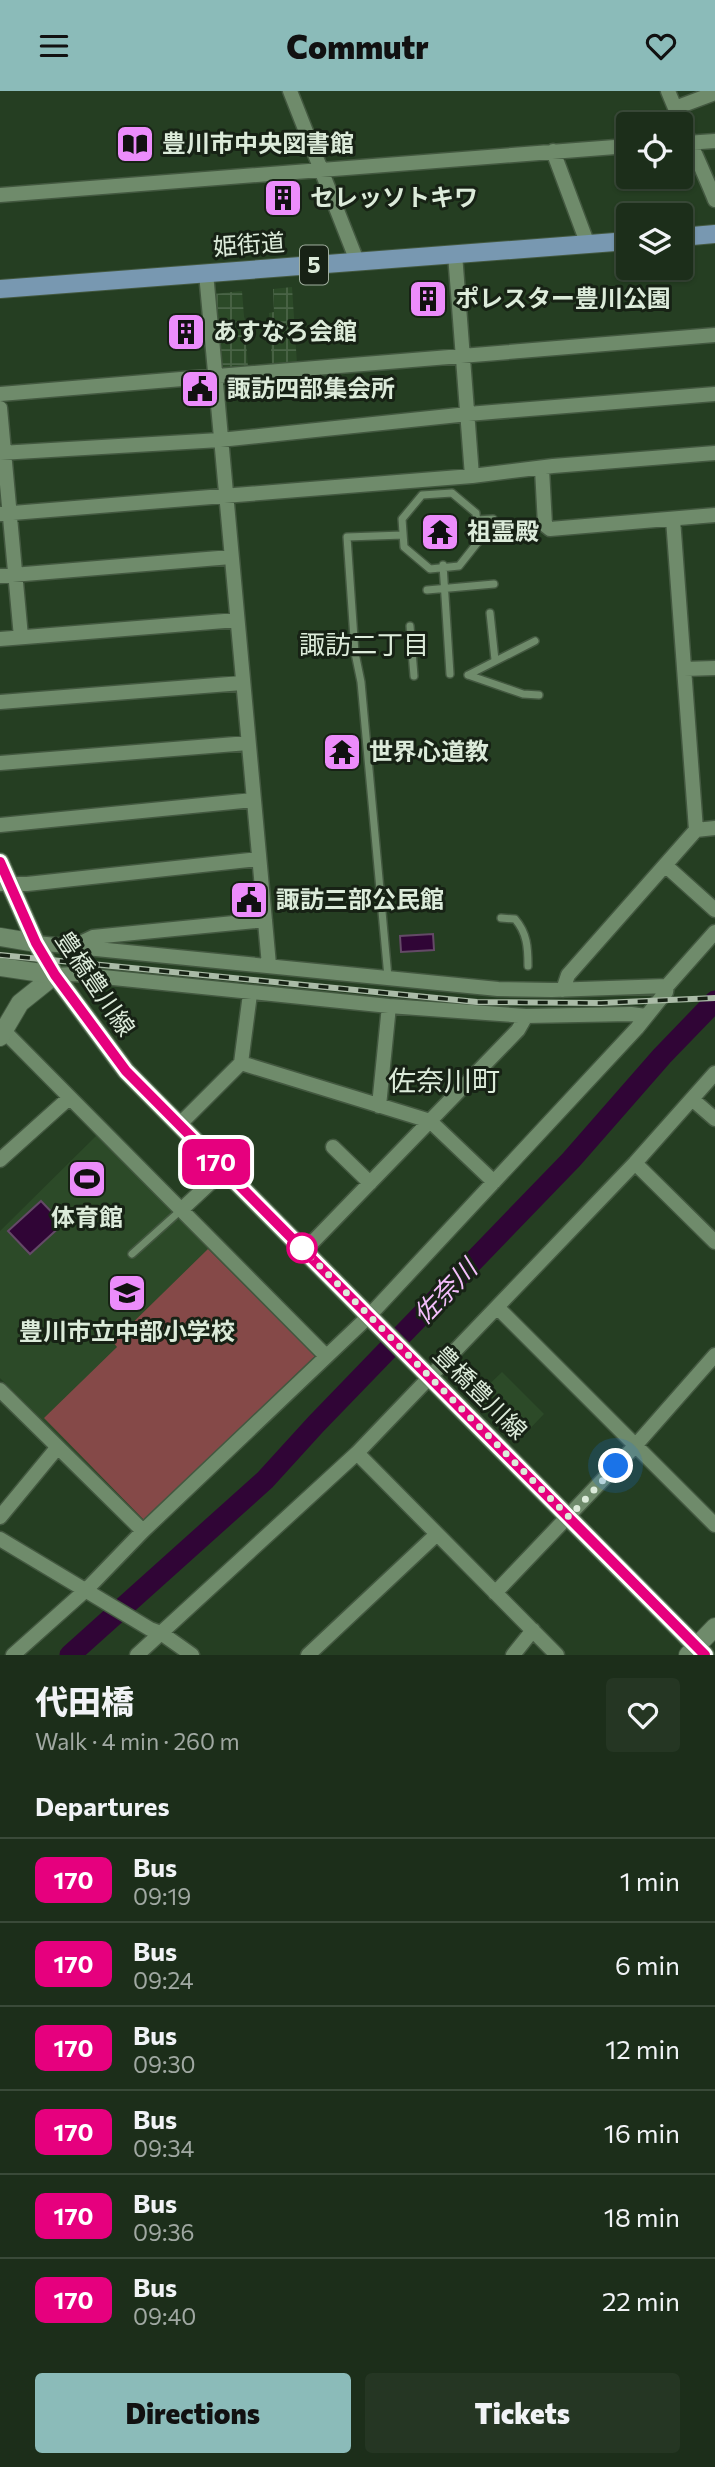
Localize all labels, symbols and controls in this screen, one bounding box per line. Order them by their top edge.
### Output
text: Commutr [286,26,429,66]
icon: menu [35,27,73,65]
icon: heart [642,27,680,65]
map controls [616,112,693,280]
button: locate [616,112,693,189]
library icon: 豊川市中央図書館 [114,123,156,165]
place label: 豊川市中央図書館 [162,128,354,157]
building icon: セレッソトキワ [262,177,304,219]
place label: セレッソトキワ [310,182,478,211]
button: layers [616,203,693,280]
street label: 姫街道 [212,227,286,260]
road number: 5 [300,245,328,285]
building icon: ポレスター豊川公園 [407,278,449,320]
place label: ポレスター豊川公園 [455,283,671,312]
building icon: あすなろ会館 [165,311,207,353]
place label: あすなろ会館 [213,316,357,345]
public building icon: 諏訪四部集会所 [179,368,221,410]
place label: 諏訪四部集会所 [227,373,395,402]
temple icon: 祖霊殿 [419,511,461,553]
place label: 祖霊殿 [467,516,539,545]
district label: 諏訪二丁目 [299,628,429,659]
temple icon: 世界心道教 [321,731,363,773]
place label: 世界心道教 [369,736,489,765]
public building icon: 諏訪三部公民館 [228,879,270,921]
place label: 諏訪三部公民館 [276,884,444,913]
street label: 豊橋豊川線 [51,925,142,1041]
district label: 佐奈川町 [388,1063,500,1097]
line badge: 170 [176,1139,256,1185]
text: 170 [196,1147,236,1176]
sports icon: 体育館 [66,1158,108,1200]
place label: 体育館 [51,1202,123,1231]
unlabelled marker [287,1233,317,1263]
water label: 佐奈川 [406,1250,484,1330]
school or university icon: 豊川市立中部小学校 [106,1272,148,1314]
place label: 豊川市立中部小学校 [19,1316,235,1345]
street label: 豊橋豊川線 [428,1339,534,1445]
your location [598,1448,633,1483]
button: heart [606,1678,680,1752]
text: 代田橋 [35,1680,134,1721]
text: Walk · 4 min · 260 m [35,1727,240,1755]
text: Departures [35,1790,170,1821]
text: Bus [133,1851,177,1882]
text: 170 [54,1865,93,1894]
text: 1 min [620,1865,680,1896]
text: 09:19 [133,1882,191,1910]
text: Bus [133,1935,177,1966]
text: 170 [54,1949,93,1978]
text: 6 min [615,1949,680,1980]
text: 09:24 [133,1966,194,1994]
text: Bus [133,2019,177,2050]
text: 170 [54,2033,93,2062]
text: 12 min [605,2033,680,2064]
text: 09:30 [133,2050,196,2078]
text: Bus [133,2103,177,2134]
text: 170 [54,2117,93,2146]
text: 16 min [604,2117,680,2148]
text: 09:34 [133,2134,194,2162]
text: Bus [133,2187,177,2218]
text: 170 [54,2201,93,2230]
text: 18 min [604,2201,680,2232]
text: 09:36 [133,2218,194,2246]
text: Bus [133,2271,177,2302]
text: 170 [54,2285,93,2314]
text: 22 min [602,2285,680,2316]
text: 09:40 [133,2302,196,2330]
button: Directions [35,2373,351,2453]
button: Tickets [365,2373,680,2453]

